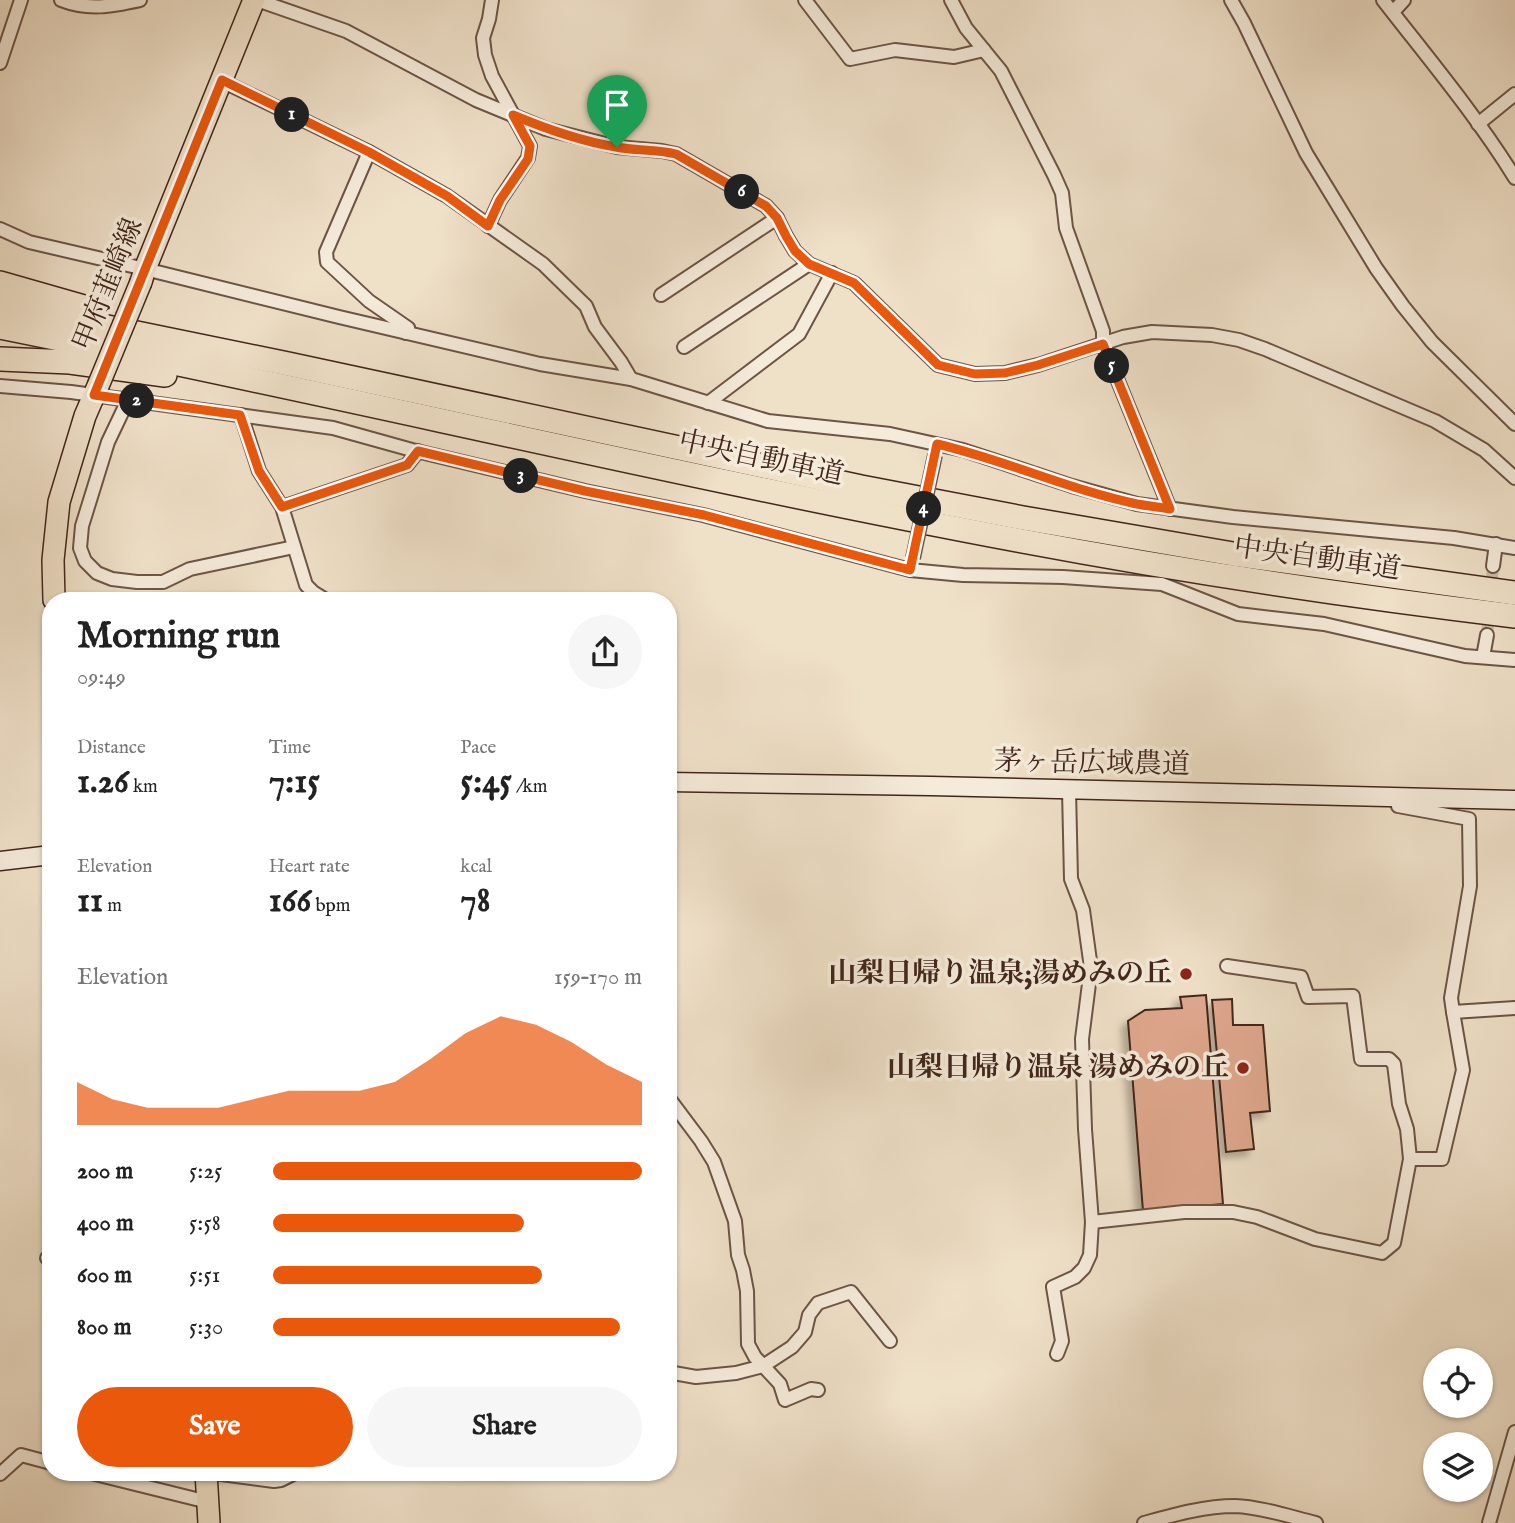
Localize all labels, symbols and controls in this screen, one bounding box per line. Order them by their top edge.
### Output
pin [587,75,647,147]
icon: arrive [598,86,636,124]
pin: 1 [274,97,310,132]
text: 1 [288,102,295,126]
pin: 6 [724,174,760,210]
text: 6 [737,179,746,203]
street label: 甲府韮崎線 [67,214,151,356]
pin: 5 [1094,348,1130,384]
text: 5 [1108,353,1115,377]
pin: 2 [120,384,154,418]
text: 2 [132,388,141,412]
street label: 中央自動車道 [675,424,847,494]
pin: 3 [504,458,538,494]
text: 3 [517,463,524,487]
pin: 4 [906,491,942,526]
text: 4 [919,496,928,520]
street label: 中央自動車道 [1231,530,1403,588]
text: Morning run [77,613,280,661]
button: share [568,615,642,689]
text: 09:49 [77,663,126,692]
text: Distance [77,736,146,760]
text: Time [269,736,311,760]
text: Pace [460,736,496,760]
street label: 茅ヶ岳広域農道 [994,745,1190,783]
text: 1.26 [77,760,129,805]
text: 7:15 [269,760,320,805]
text: 5:45 [460,760,512,805]
text: km [129,775,158,799]
text: /km [512,775,547,799]
text: Elevation [77,855,152,879]
text: Heart rate [269,855,350,879]
text: kcal [460,855,492,879]
text: 11 [77,879,103,924]
text: 166 [269,879,311,924]
text: 78 [460,879,490,924]
text: m [103,894,122,918]
text: bpm [311,894,350,918]
place label: 山梨日帰り温泉;湯めみの丘 [828,957,1172,992]
text: Elevation [77,963,168,992]
text: 159–170 m [554,963,642,992]
marker: 山梨日帰り温泉;湯めみの丘 [1178,966,1194,982]
place label: 山梨日帰り温泉 湯めみの丘 [887,1051,1229,1086]
marker: 山梨日帰り温泉 湯めみの丘 [1235,1060,1251,1076]
text: 200 m [77,1157,133,1186]
text: 5:25 [189,1157,222,1186]
text: 400 m [77,1209,134,1238]
text: 5:58 [189,1209,221,1238]
text: 600 m [77,1261,132,1290]
text: 5:51 [189,1261,220,1290]
text: 800 m [77,1313,131,1342]
text: 5:30 [189,1313,223,1342]
map controls [1423,1348,1493,1502]
button: locate [1423,1348,1493,1418]
button: Save [77,1387,353,1467]
button: Share [367,1387,642,1467]
button: layers [1423,1432,1493,1502]

